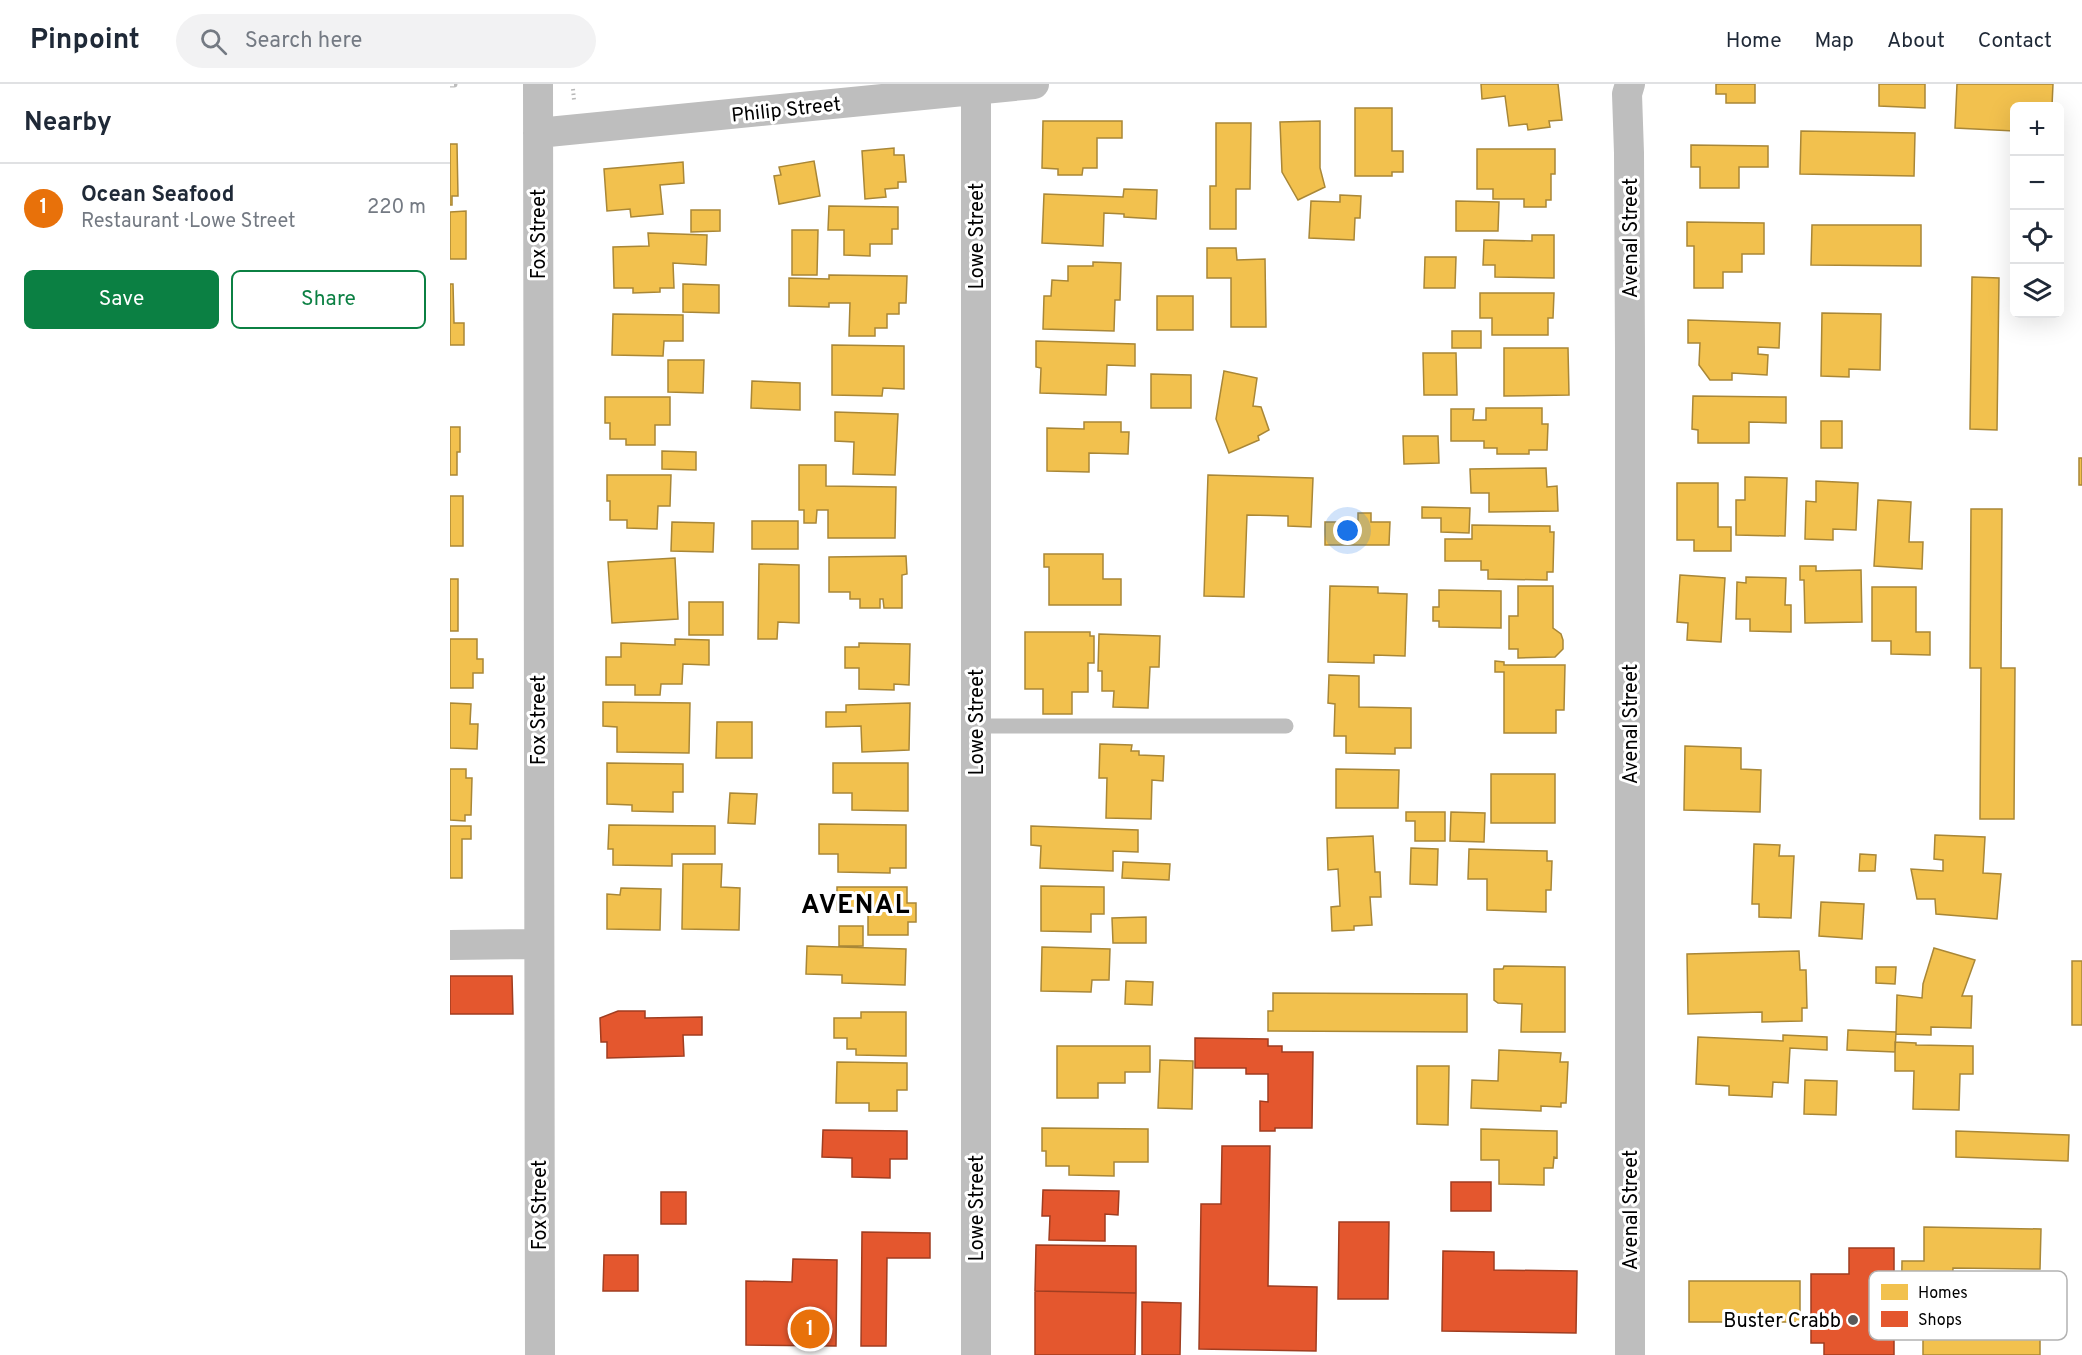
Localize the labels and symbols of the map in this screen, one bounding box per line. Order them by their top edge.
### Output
street label: Philip Street [730,92,842,130]
street label: Avenal Street [1619,178,1645,298]
street label: Lowe Street [965,183,991,289]
street label: Fox Street [527,189,553,279]
your location [1333,516,1362,545]
street label: Avenal Street [1619,664,1645,784]
street label: Lowe Street [965,669,991,775]
street label: Fox Street [527,675,553,765]
district label: AVENAL [801,890,911,923]
street label: Avenal Street [1619,1150,1645,1270]
street label: Lowe Street [965,1155,991,1261]
street label: Fox Street [528,1160,554,1250]
legend [1869,1271,2067,1340]
text: Homes [1918,1284,1968,1304]
pin: 1 [790,1306,830,1352]
place label: Buster Crabb [1723,1309,1841,1335]
text: Shops [1918,1311,1962,1331]
marker: Buster Crabb [1846,1313,1860,1327]

